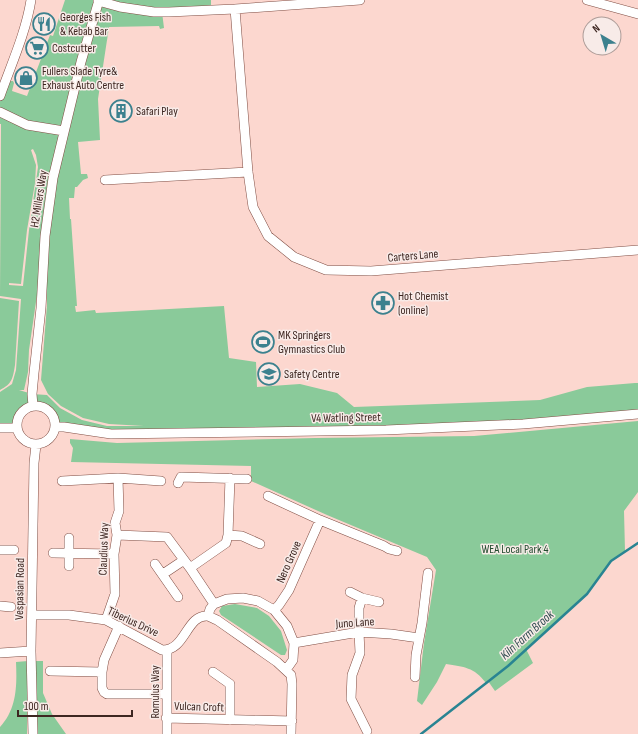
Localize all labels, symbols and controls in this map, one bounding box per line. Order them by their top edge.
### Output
place label: Georges Fish & Kebab Bar [60,10,111,39]
restaurant icon: Georges Fish & Kebab Bar [31,11,57,37]
north arrow [582,16,622,56]
text: N [590,22,603,35]
supermarket icon: Costcutter [24,35,50,61]
place label: Costcutter [52,41,96,56]
place label: Fullers Slade Tyre& Exhaust Auto Centre [42,64,124,93]
shop icon: Fullers Slade Tyre& Exhaust Auto Centre [13,65,39,91]
building icon: Safari Play [108,98,134,124]
place label: Safari Play [136,104,178,119]
street label: H2 Millers Way [27,169,51,229]
street label: Carters Lane [387,246,439,266]
place label: Hot Chemist (online) [398,289,449,318]
pharmacy icon: Hot Chemist (online) [370,290,396,316]
place label: MK Springers Gymnastics Club [278,328,345,357]
sports icon: MK Springers Gymnastics Club [250,329,276,355]
school or university icon: Safety Centre [256,361,282,387]
place label: Safety Centre [284,367,340,382]
street label: V4 Watling Street [311,410,381,426]
street label: Claudius Way [96,522,112,576]
street label: Nero Grove [273,538,305,585]
park label: WEA Local Park 4 [482,542,548,557]
street label: Vespasian Road [12,558,28,620]
street label: Tiberius Drive [105,604,161,640]
water label: Kiln Farm Brook [497,606,558,663]
street label: Juno Lane [334,614,375,632]
street label: Romulus Way [148,665,163,719]
scale bar [18,692,132,718]
text: 100 m [24,699,49,714]
street label: Vulcan Croft [174,699,225,715]

